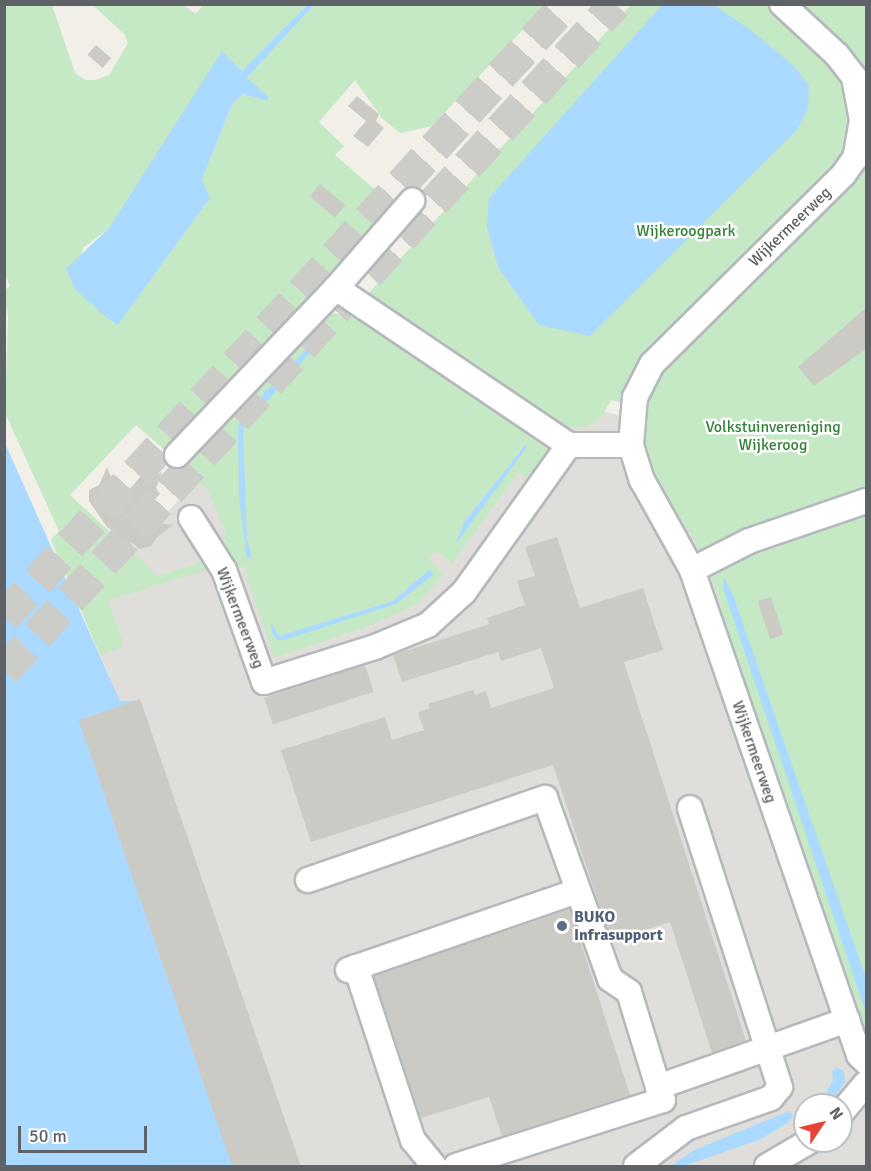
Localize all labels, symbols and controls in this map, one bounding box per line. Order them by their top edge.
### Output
street label: Wijkermeerweg [745,183,835,271]
park label: Wijkeroogpark [636,221,736,241]
park label: Volkstuinvereniging Wijkeroog [705,417,841,455]
street label: Wijkermeerweg [212,565,268,671]
street label: Wijkermeerweg [728,698,780,806]
place label: BUKO Infrasupport [574,907,663,945]
marker: BUKO Infrasupport [555,919,569,933]
north arrow [793,1093,853,1153]
text: N [825,1104,847,1124]
scale bar [21,1114,150,1152]
text: 50 m [29,1125,67,1147]

